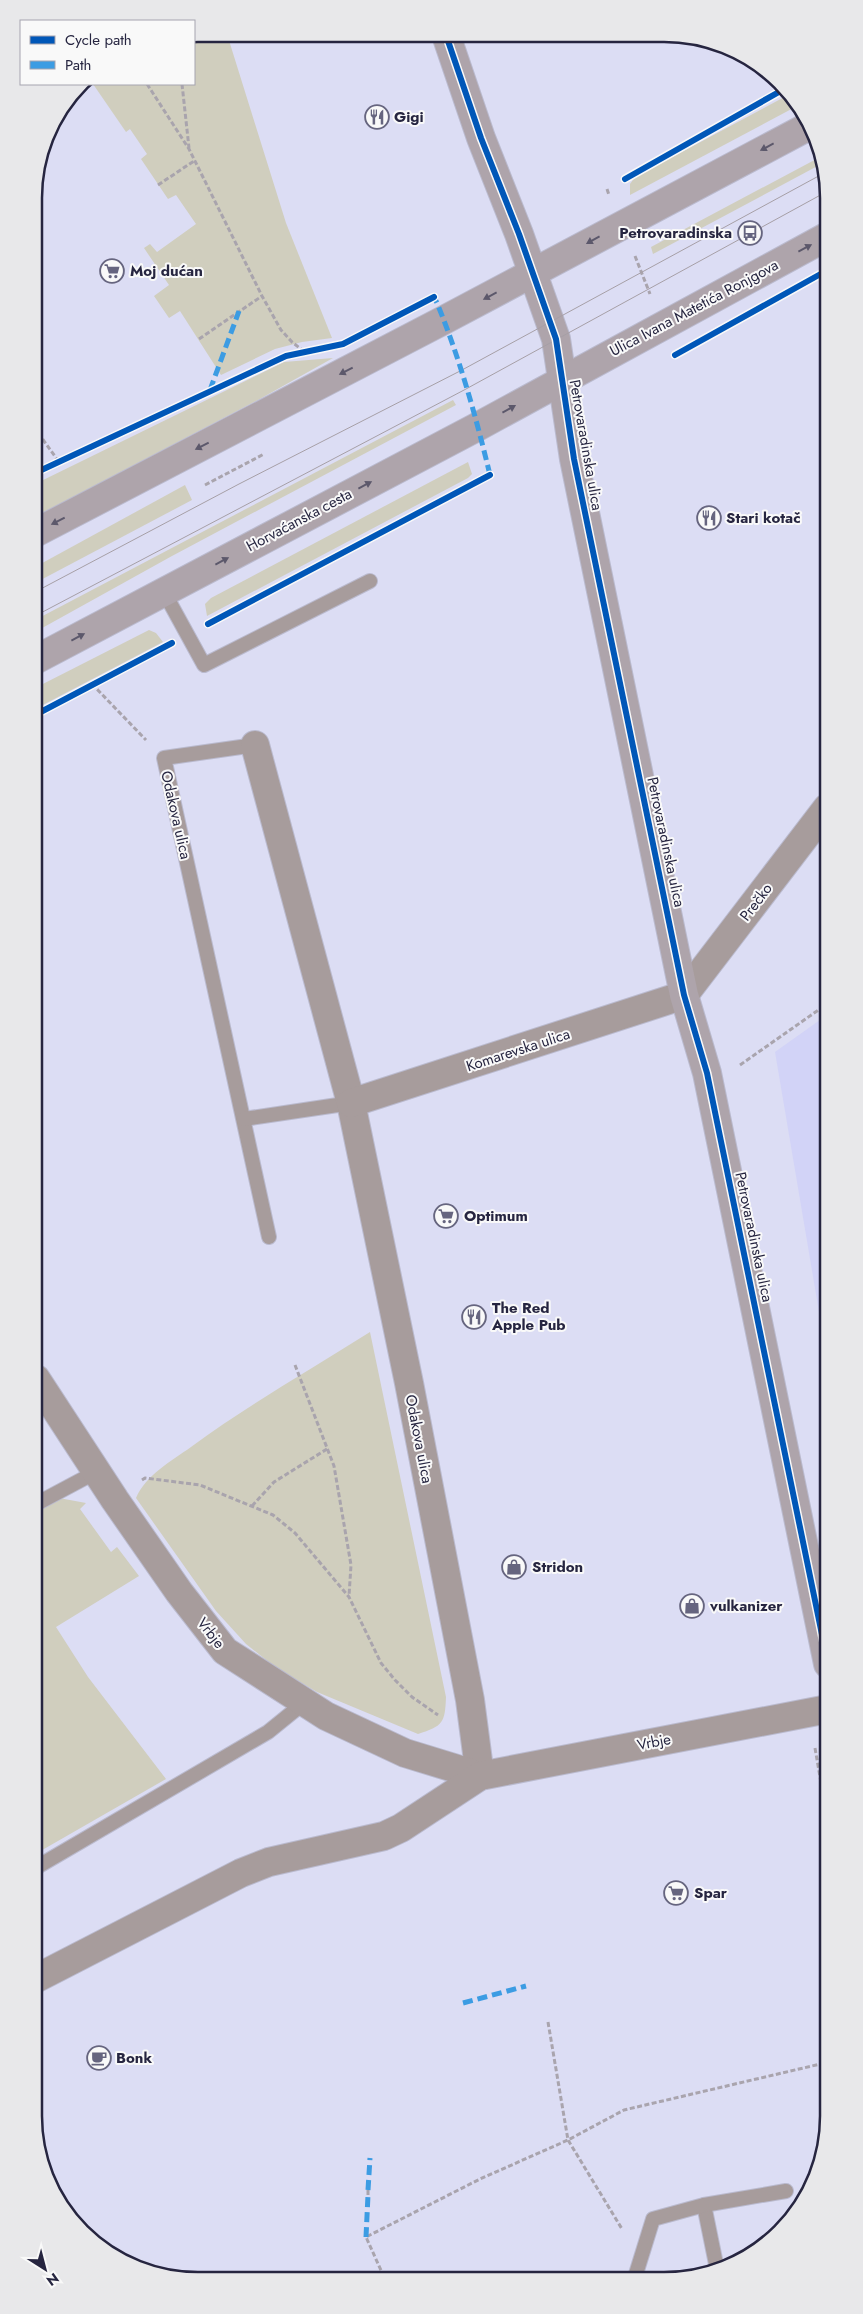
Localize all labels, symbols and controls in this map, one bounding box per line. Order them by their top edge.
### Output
legend [20,20,195,85]
text: Cycle path [65,29,132,51]
text: Path [65,54,91,76]
restaurant icon: Gigi [364,104,390,130]
place label: Gigi [394,106,424,128]
one-way arrow [760,143,775,151]
bus stop icon: Petrovaradinska [737,220,763,246]
place label: Petrovaradinska [619,222,732,244]
one-way arrow [586,236,600,244]
one-way arrow [798,244,812,252]
street label: Ulica Ivana Matetića Ronjgova [606,254,782,362]
supermarket icon: Moj dućan [99,258,125,284]
place label: Moj dućan [130,260,203,282]
one-way arrow [483,292,497,300]
one-way arrow [339,367,353,375]
street label: Petrovaradinska ulica [564,378,608,512]
one-way arrow [501,405,516,413]
one-way arrow [195,442,209,450]
one-way arrow [358,481,373,489]
street label: Horvaćanska cesta [242,483,356,557]
restaurant icon: Stari kotač [696,505,722,531]
place label: Stari kotač [726,507,801,529]
one-way arrow [51,517,65,525]
one-way arrow [214,557,229,565]
one-way arrow [71,633,85,641]
street label: Odakova ulica [155,769,197,861]
street label: Petrovaradinska ulica [641,775,691,909]
street label: Prečko [734,878,778,926]
street label: Komarevska ulica [463,1023,573,1077]
street label: Petrovaradinska ulica [729,1170,779,1304]
supermarket icon: Optimum [433,1203,459,1229]
place label: Optimum [464,1205,528,1227]
place label: The Red Apple Pub [491,1297,566,1336]
restaurant icon: The Red Apple Pub [461,1304,487,1330]
street label: Odakova ulica [400,1393,438,1485]
shop icon: Stridon [501,1554,527,1580]
place label: Stridon [532,1556,583,1578]
shop icon: vulkanizer [679,1593,705,1619]
place label: vulkanizer [709,1595,783,1617]
street label: Vrbje [192,1613,230,1653]
street label: Vrbje [635,1728,673,1756]
supermarket icon: Spar [663,1880,689,1906]
place label: Spar [694,1882,728,1904]
cafe icon: Bonk [86,2045,112,2071]
place label: Bonk [116,2047,152,2069]
north arrow [20,2244,70,2294]
text: N [42,2268,63,2291]

